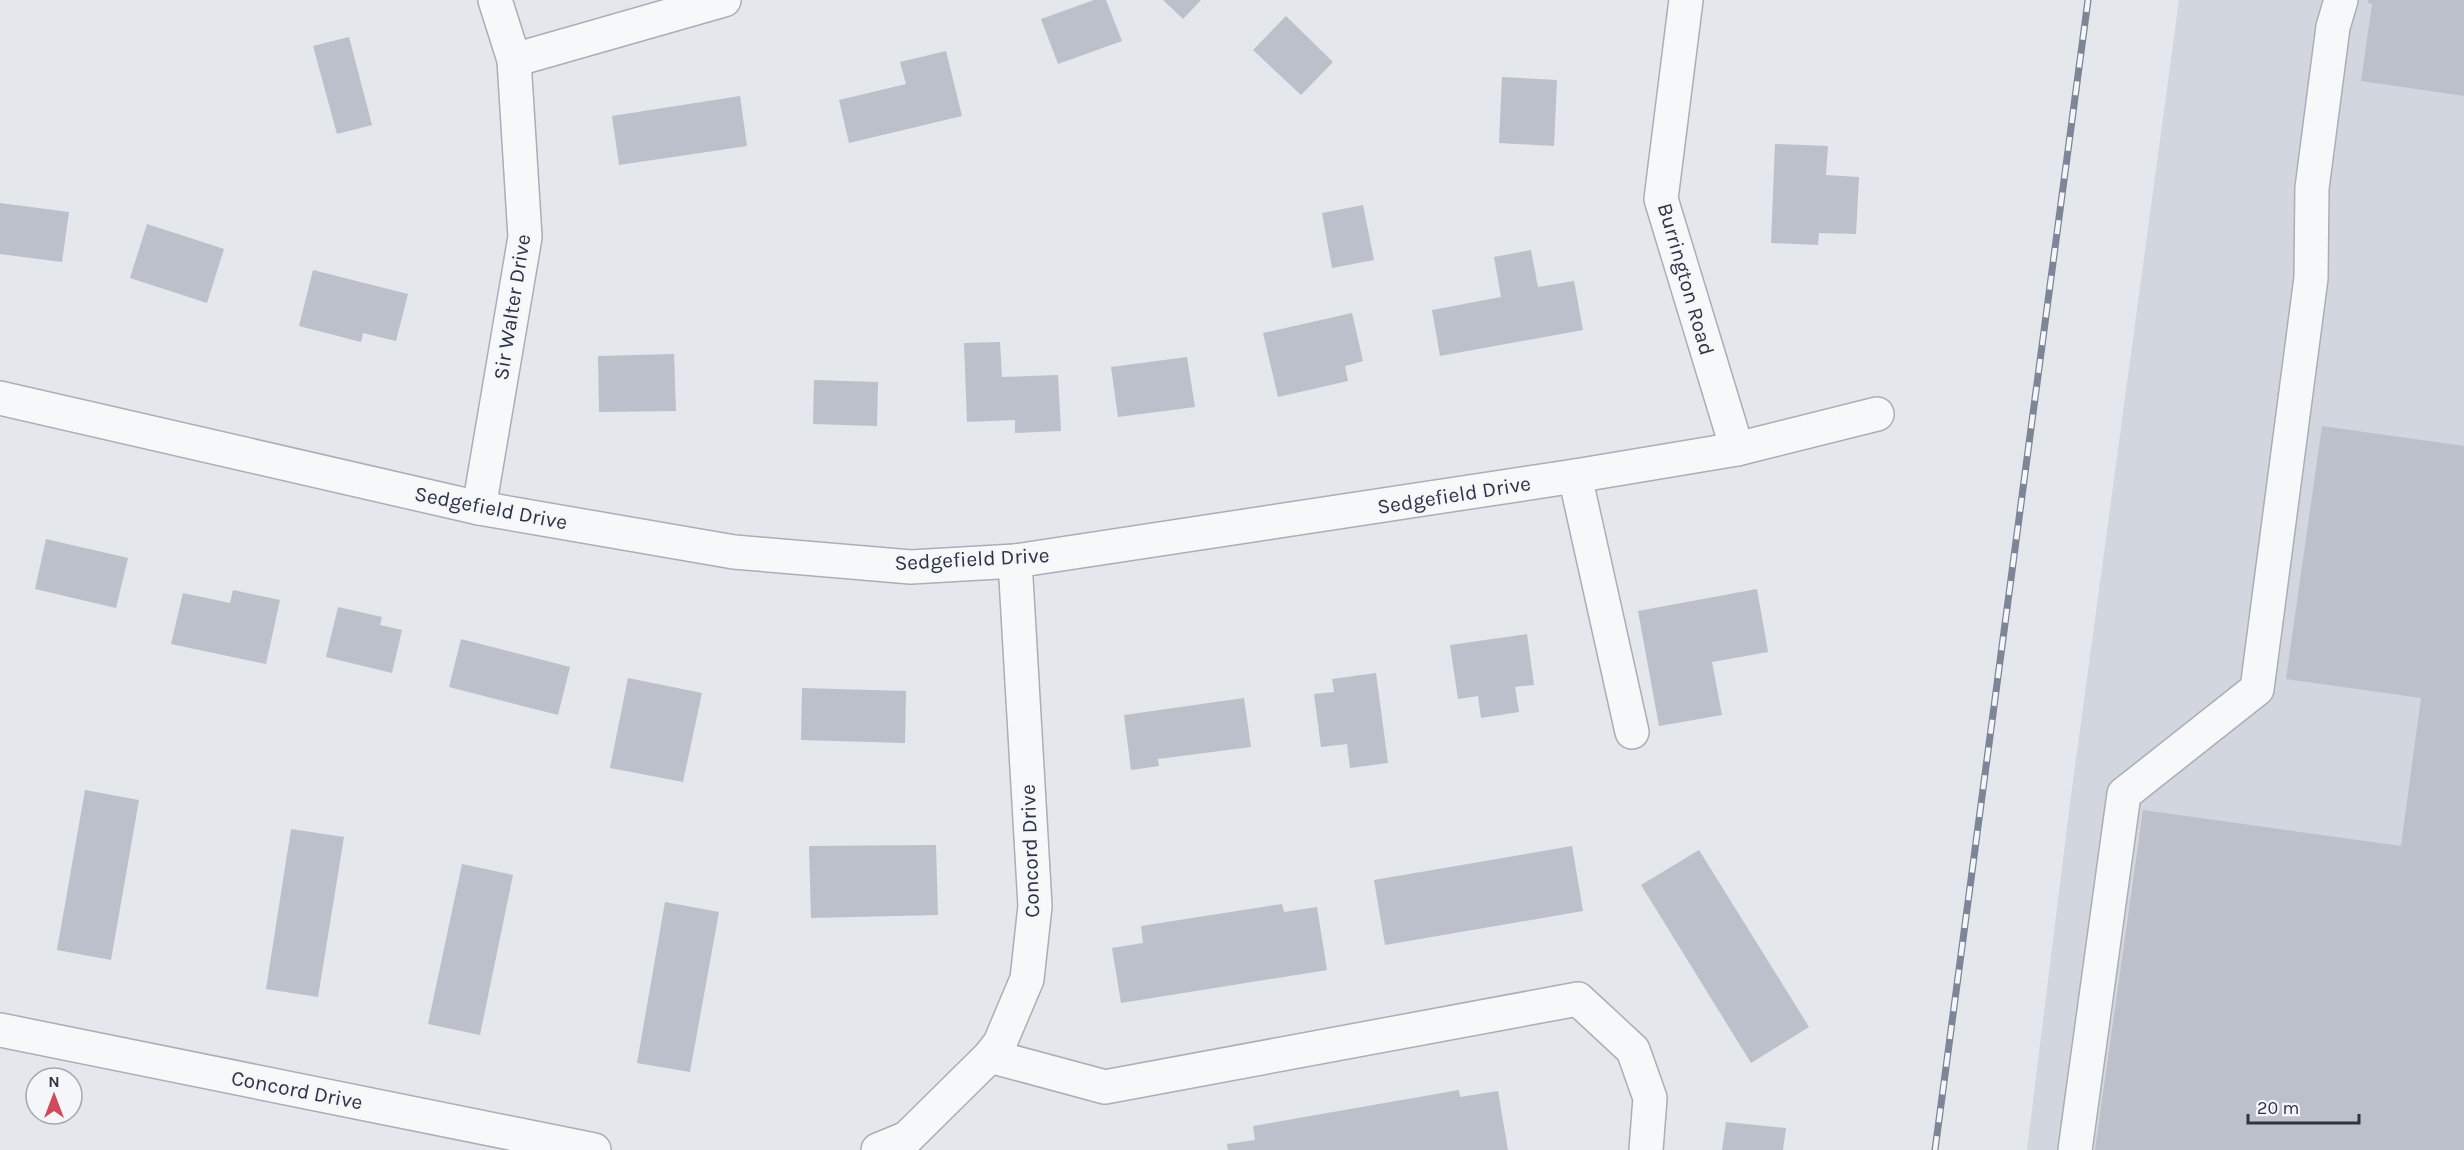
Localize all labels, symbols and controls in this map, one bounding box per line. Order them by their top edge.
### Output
street label: Burrington Road [1653,200,1719,358]
street label: Sir Walter Drive [489,232,535,382]
street label: Sedgefield Drive [1375,471,1533,519]
street label: Sedgefield Drive [413,481,569,535]
street label: Sedgefield Drive [894,543,1050,575]
street label: Concord Drive [1016,784,1044,918]
street label: Concord Drive [229,1065,365,1115]
north arrow [24,1066,84,1126]
text: N [48,1072,60,1091]
scale bar [2248,1087,2359,1125]
text: 20 m [2257,1097,2299,1119]

